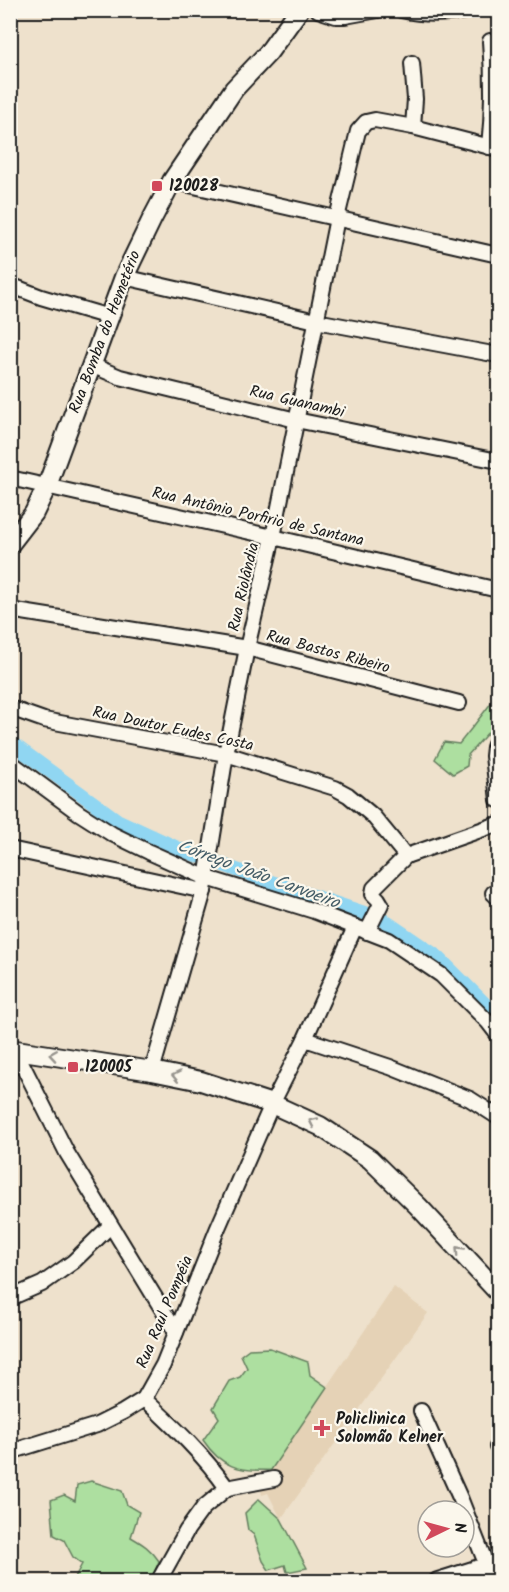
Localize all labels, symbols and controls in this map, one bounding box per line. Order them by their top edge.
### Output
place label: 120028 [169,174,219,199]
marker: 120028 [150,179,164,193]
street label: Rua Bomba do Hemetério [62,247,148,417]
street label: Rua Guanambi [247,379,348,425]
street label: Rua Antônio Porfirio de Santana [149,480,367,554]
street label: Rua Riolândia [222,540,266,634]
street label: Rua Bastos Ribeiro [263,623,393,681]
street label: Rua Doutor Eudes Costa [90,700,256,758]
water label: Córrego João Carvoeiro [173,832,345,918]
one-way arrow [48,1050,57,1062]
place label: 120005 [85,1055,134,1080]
marker: 120005 [66,1060,80,1074]
one-way arrow [172,1070,182,1083]
one-way arrow [308,1118,319,1130]
one-way arrow [455,1246,466,1256]
street label: Rua Raul Pompéia [130,1252,200,1372]
place label: Policlinica Solomão Kelner [336,1407,444,1450]
marker: Policlinica Solomão Kelner [313,1419,331,1437]
north arrow [416,1499,476,1559]
text: N [447,1522,472,1534]

